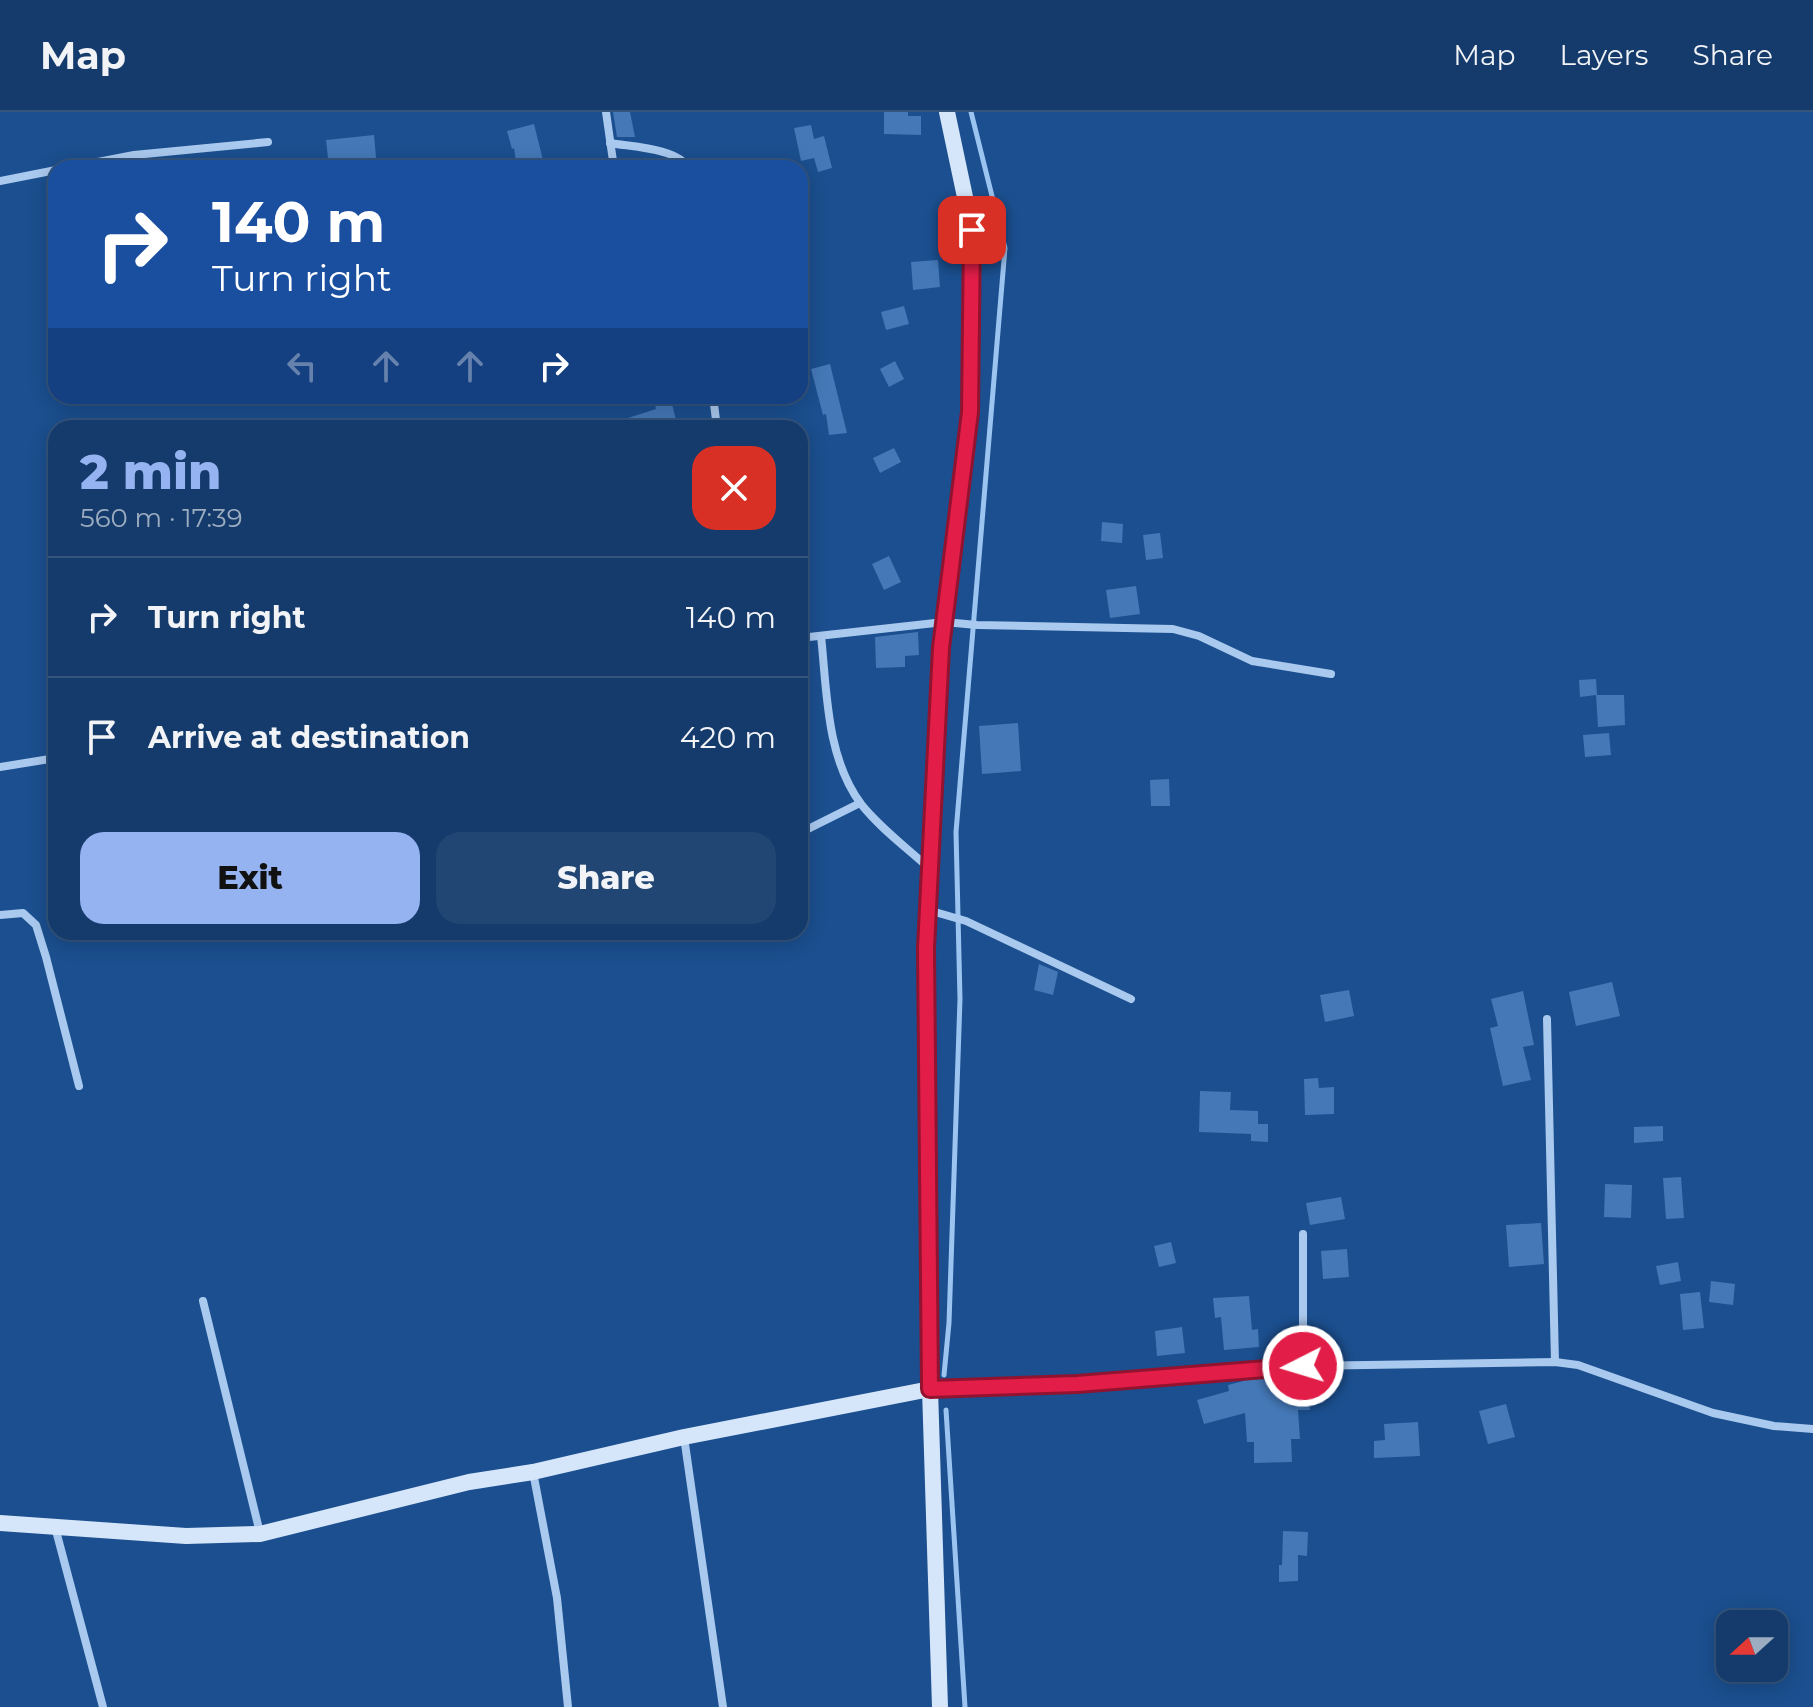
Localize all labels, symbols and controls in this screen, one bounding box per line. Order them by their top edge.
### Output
text: Map [40,32,126,79]
text: Map [1453,38,1516,72]
text: Layers [1560,38,1649,72]
text: Share [1693,38,1773,72]
text: 140 m [212,188,385,256]
icon: right [80,192,184,296]
pin [938,196,1006,264]
icon: arrive [950,208,994,252]
text: Turn right [212,256,392,300]
icon: left [280,344,324,388]
icon: ahead [364,344,408,388]
icon: ahead [448,344,492,388]
icon: right [532,344,576,388]
text: 2 min [80,443,221,501]
button: close [692,446,776,530]
text: 560 m · 17:39 [80,502,243,534]
icon: right [80,595,124,639]
text: Turn right [148,599,305,636]
text: 140 m [686,599,776,636]
icon: arrive [80,715,124,759]
text: Arrive at destination [148,719,470,756]
text: 420 m [680,719,776,756]
button: Exit [80,832,420,924]
button: Share [436,832,776,924]
position arrow [1261,1324,1345,1408]
north arrow [1716,1610,1788,1682]
map controls [1716,1610,1788,1682]

